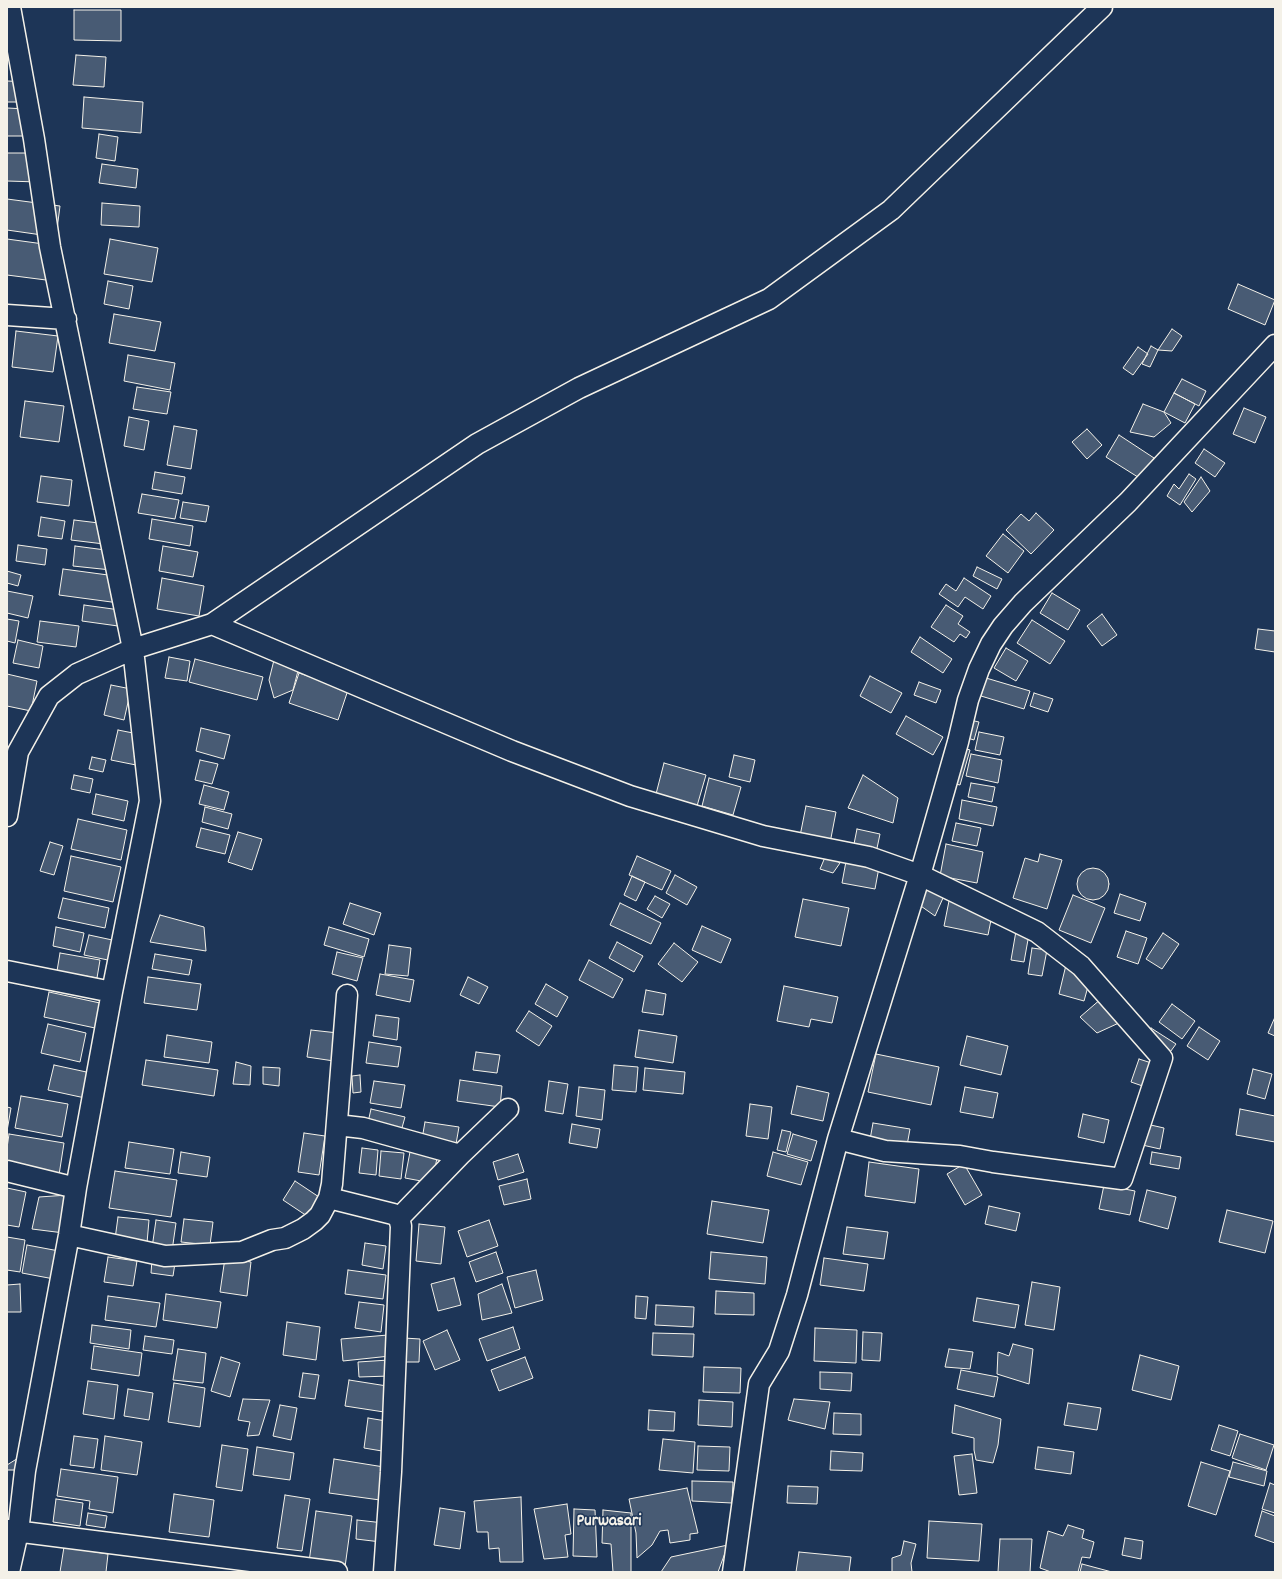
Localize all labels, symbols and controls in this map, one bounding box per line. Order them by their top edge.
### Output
district label: Purwasari [577,1513,641,1533]

